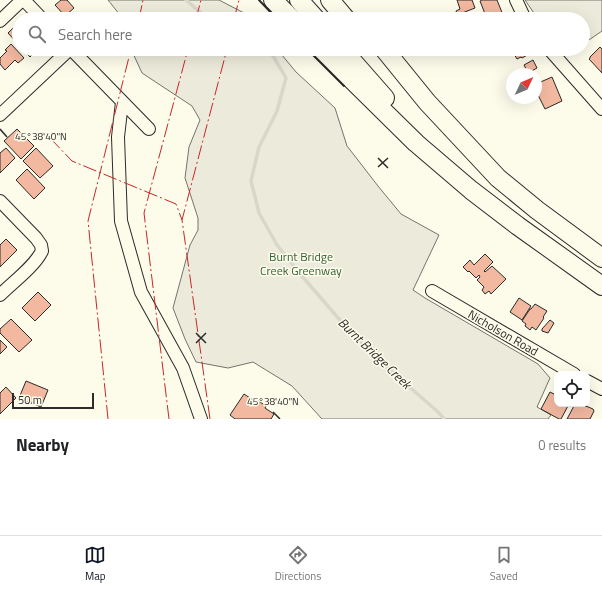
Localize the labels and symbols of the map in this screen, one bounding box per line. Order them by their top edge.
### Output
north arrow [506,68,542,104]
text: 45°38'40"N [15,129,67,144]
park label: Burnt Bridge Creek Greenway [260,247,342,280]
street label: Nicholson Road [465,305,542,360]
water label: Burnt Bridge Creek [334,313,418,395]
scale bar [12,391,94,410]
text: 45°38'40"N [247,394,299,409]

